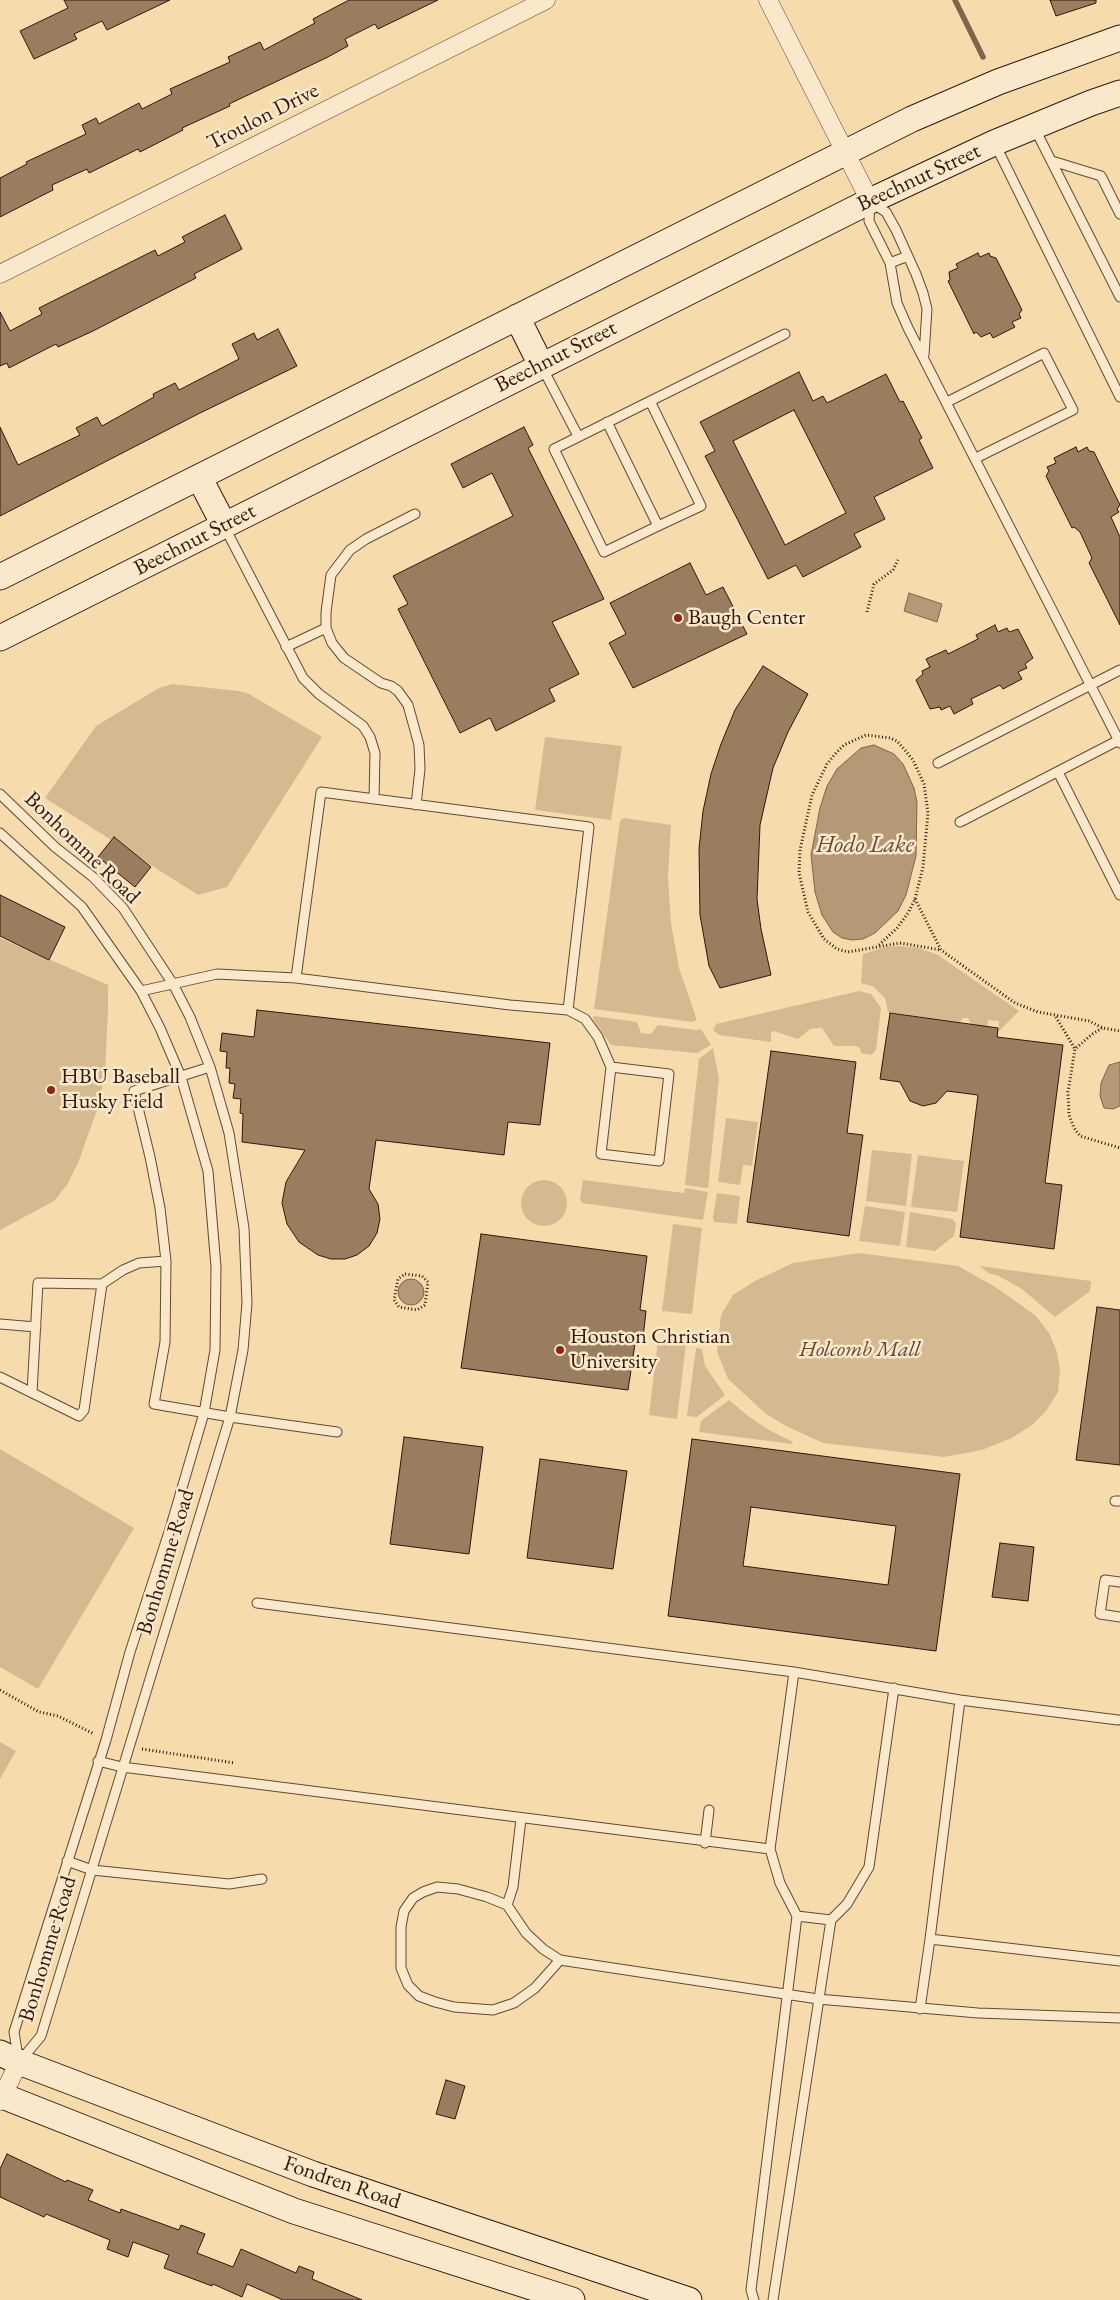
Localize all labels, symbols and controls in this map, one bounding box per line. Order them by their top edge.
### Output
street label: Troulon Drive [203,78,323,156]
street label: Beechnut Street [853,138,985,218]
street label: Beechnut Street [491,315,621,399]
street label: Beechnut Street [130,498,260,582]
place label: Baugh Center [688,605,805,631]
marker: Baugh Center [672,612,684,624]
street label: Bonhomme Road [19,786,145,910]
water label: Hodo Lake [816,831,914,859]
place label: HBU Baseball Husky Field [61,1064,180,1116]
marker: HBU Baseball Husky Field [45,1084,57,1096]
place label: Houston Christian University [570,1324,731,1375]
park label: Holcomb Mall [799,1337,921,1363]
marker: Houston Christian University [554,1344,566,1356]
street label: Bonhomme Road [131,1486,201,1638]
street label: Bonhomme Road [13,1873,83,2025]
street label: Fondren Road [280,2151,404,2215]

